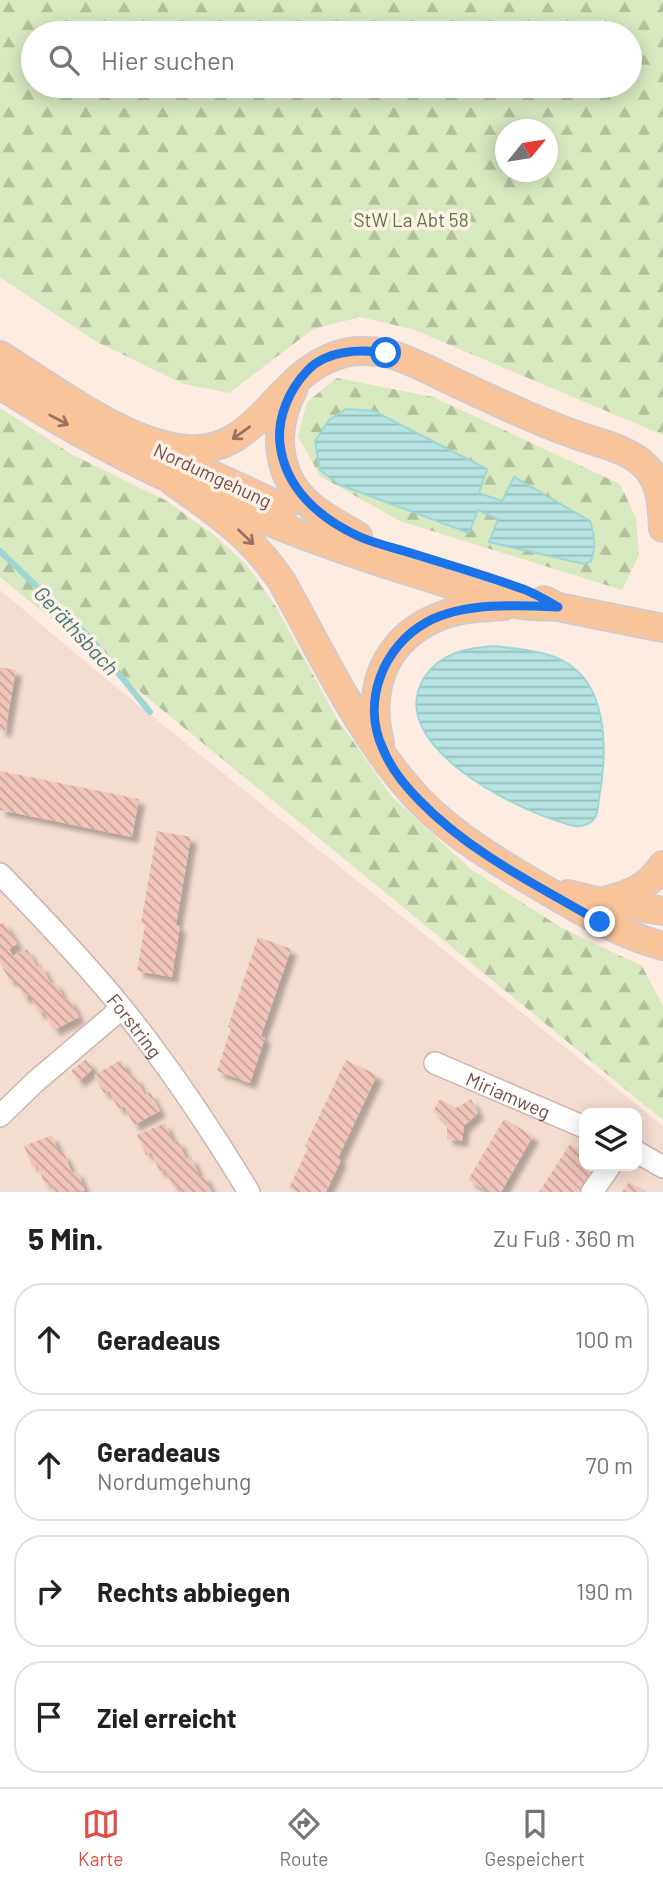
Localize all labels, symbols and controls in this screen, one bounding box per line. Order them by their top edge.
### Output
search box [21,21,642,98]
icon: search [45,41,83,79]
text: Hier suchen [101,44,235,75]
north arrow [495,119,558,182]
park label: StW La Abt 58 [353,208,469,231]
route start [370,337,401,368]
one-way arrow [48,413,68,427]
one-way arrow [232,426,251,441]
street label: Nordumgehung [150,438,276,512]
one-way arrow [237,528,254,545]
water label: Geräthsbach [29,580,125,680]
route end [584,906,615,937]
street label: Forstring [103,988,168,1062]
street label: Miriamweg [463,1066,554,1123]
map controls [579,1108,642,1171]
button: layers [579,1108,642,1171]
text: 5 Min. [28,1220,104,1256]
text: Zu Fuß · 360 m [493,1224,635,1252]
icon: ahead [30,1320,68,1358]
text: Geradeaus [97,1324,220,1355]
text: 100 m [575,1325,633,1353]
text: Geradeaus [97,1436,220,1467]
icon: ahead [30,1446,68,1484]
text: 70 m [586,1451,633,1479]
text: Nordumgehung [97,1467,251,1495]
icon: right [30,1572,68,1610]
text: Rechts abbiegen [97,1576,290,1607]
text: 190 m [576,1577,633,1605]
icon: arrive [30,1698,68,1736]
text: Ziel erreicht [97,1702,237,1733]
tab: Karte [78,1805,123,1870]
tab: Route [280,1805,328,1870]
tab: Gespeichert [485,1805,585,1870]

